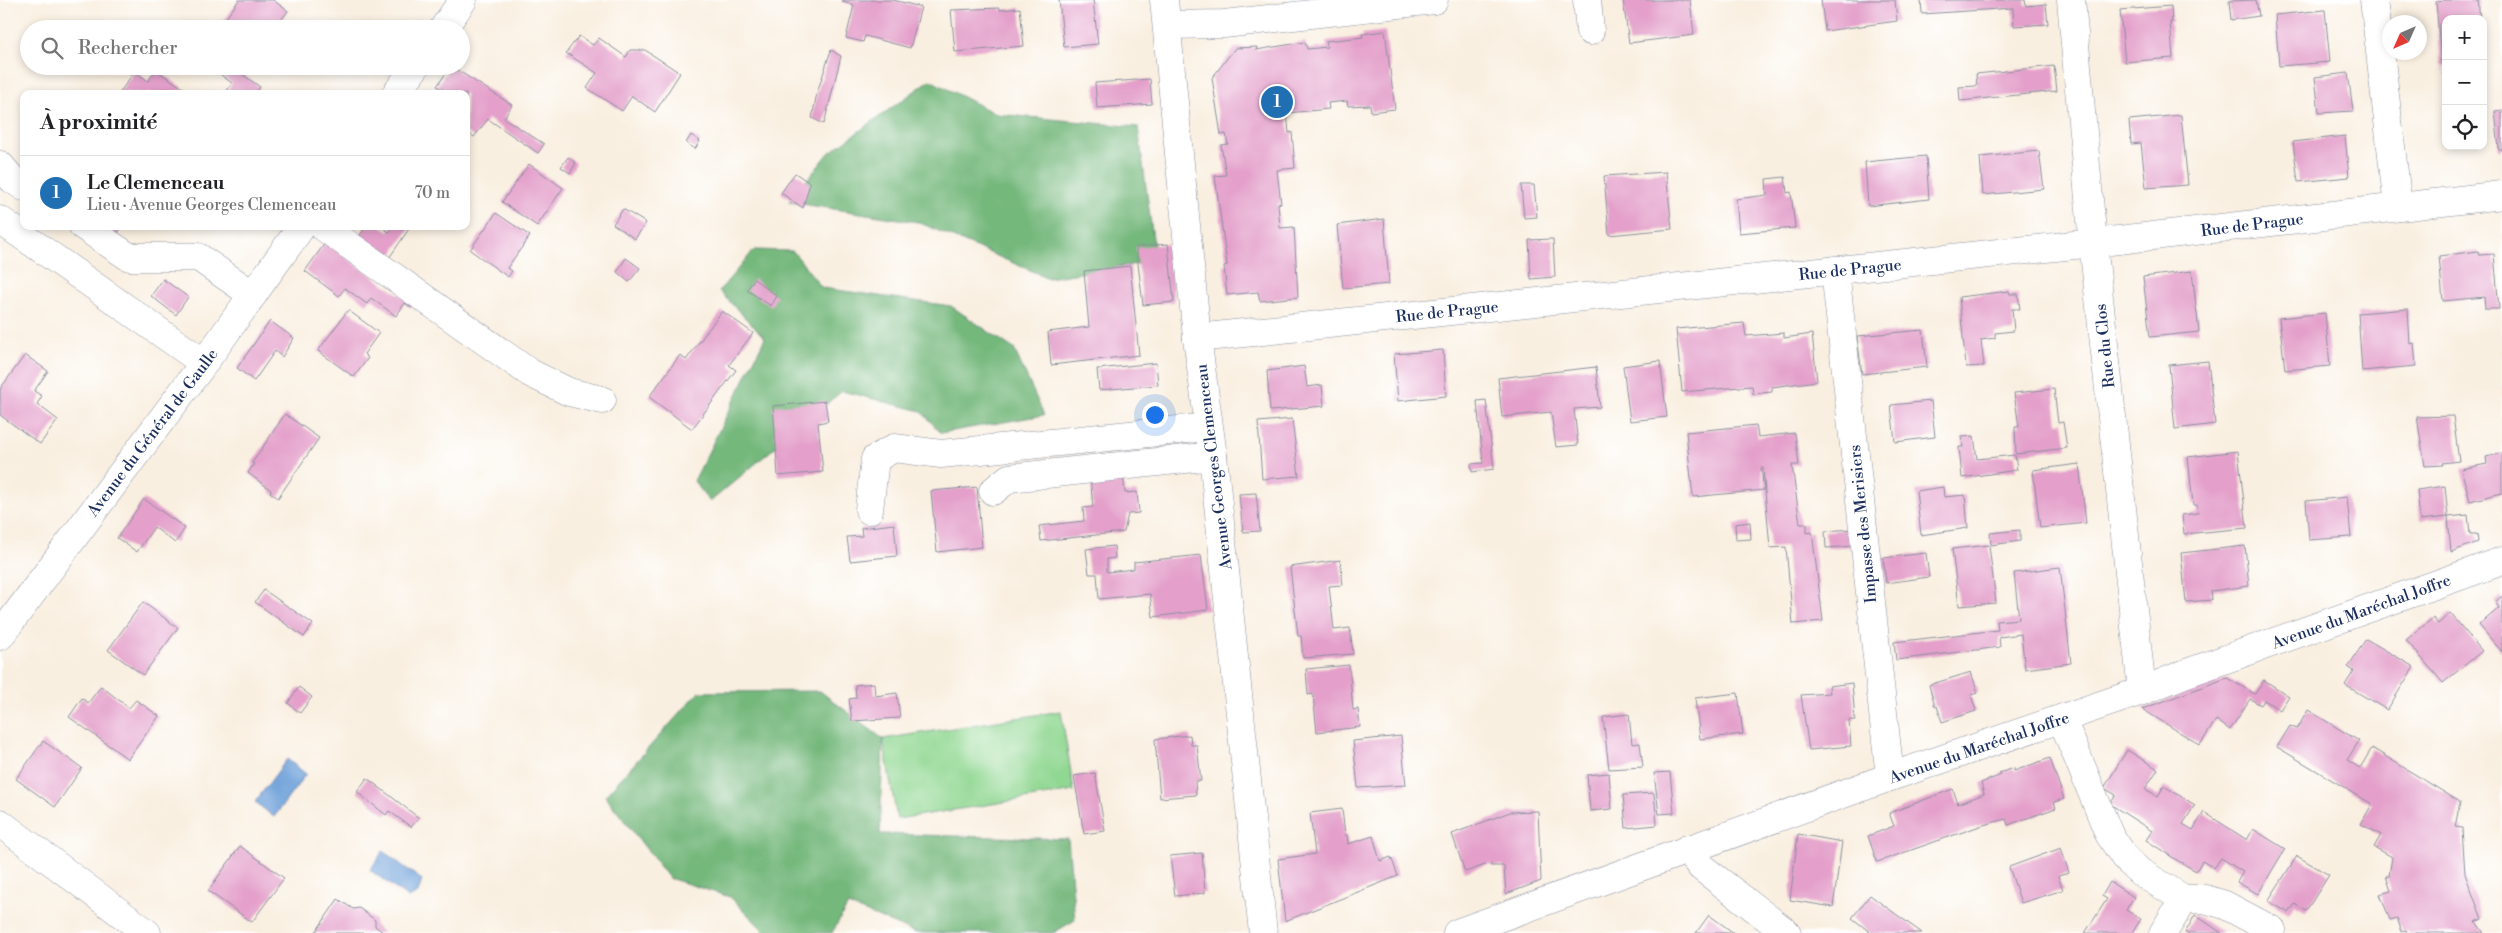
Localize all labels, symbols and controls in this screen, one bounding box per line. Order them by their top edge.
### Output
north arrow [2382,15,2427,60]
map controls [2442,15,2487,150]
button: + [2442,15,2487,60]
search box [20,20,470,75]
icon: search [38,34,66,62]
text: Rechercher [78,36,177,60]
button: − [2442,60,2487,105]
pin: 1 [1261,83,1293,121]
button: locate [2442,105,2487,150]
text: À proximité [40,110,157,136]
text: Le Clemenceau [87,171,224,195]
text: 1 [52,183,60,203]
text: 70 m [414,183,450,203]
text: Lieu · Avenue Georges Clemenceau [87,195,336,215]
street label: Rue de Prague [2200,209,2305,241]
street label: Rue de Prague [1798,255,1903,285]
street label: Rue de Prague [1395,297,1500,327]
street label: Rue du Clos [2091,303,2119,389]
street label: Avenue du Général de Gaulle [83,345,222,521]
street label: Avenue Georges Clemenceau [1191,363,1237,572]
your location [1142,402,1168,428]
street label: Impasse des Merisiers [1845,444,1881,604]
street label: Avenue du Maréchal Joffre [2268,570,2454,654]
street label: Avenue du Maréchal Joffre [1886,708,2072,789]

